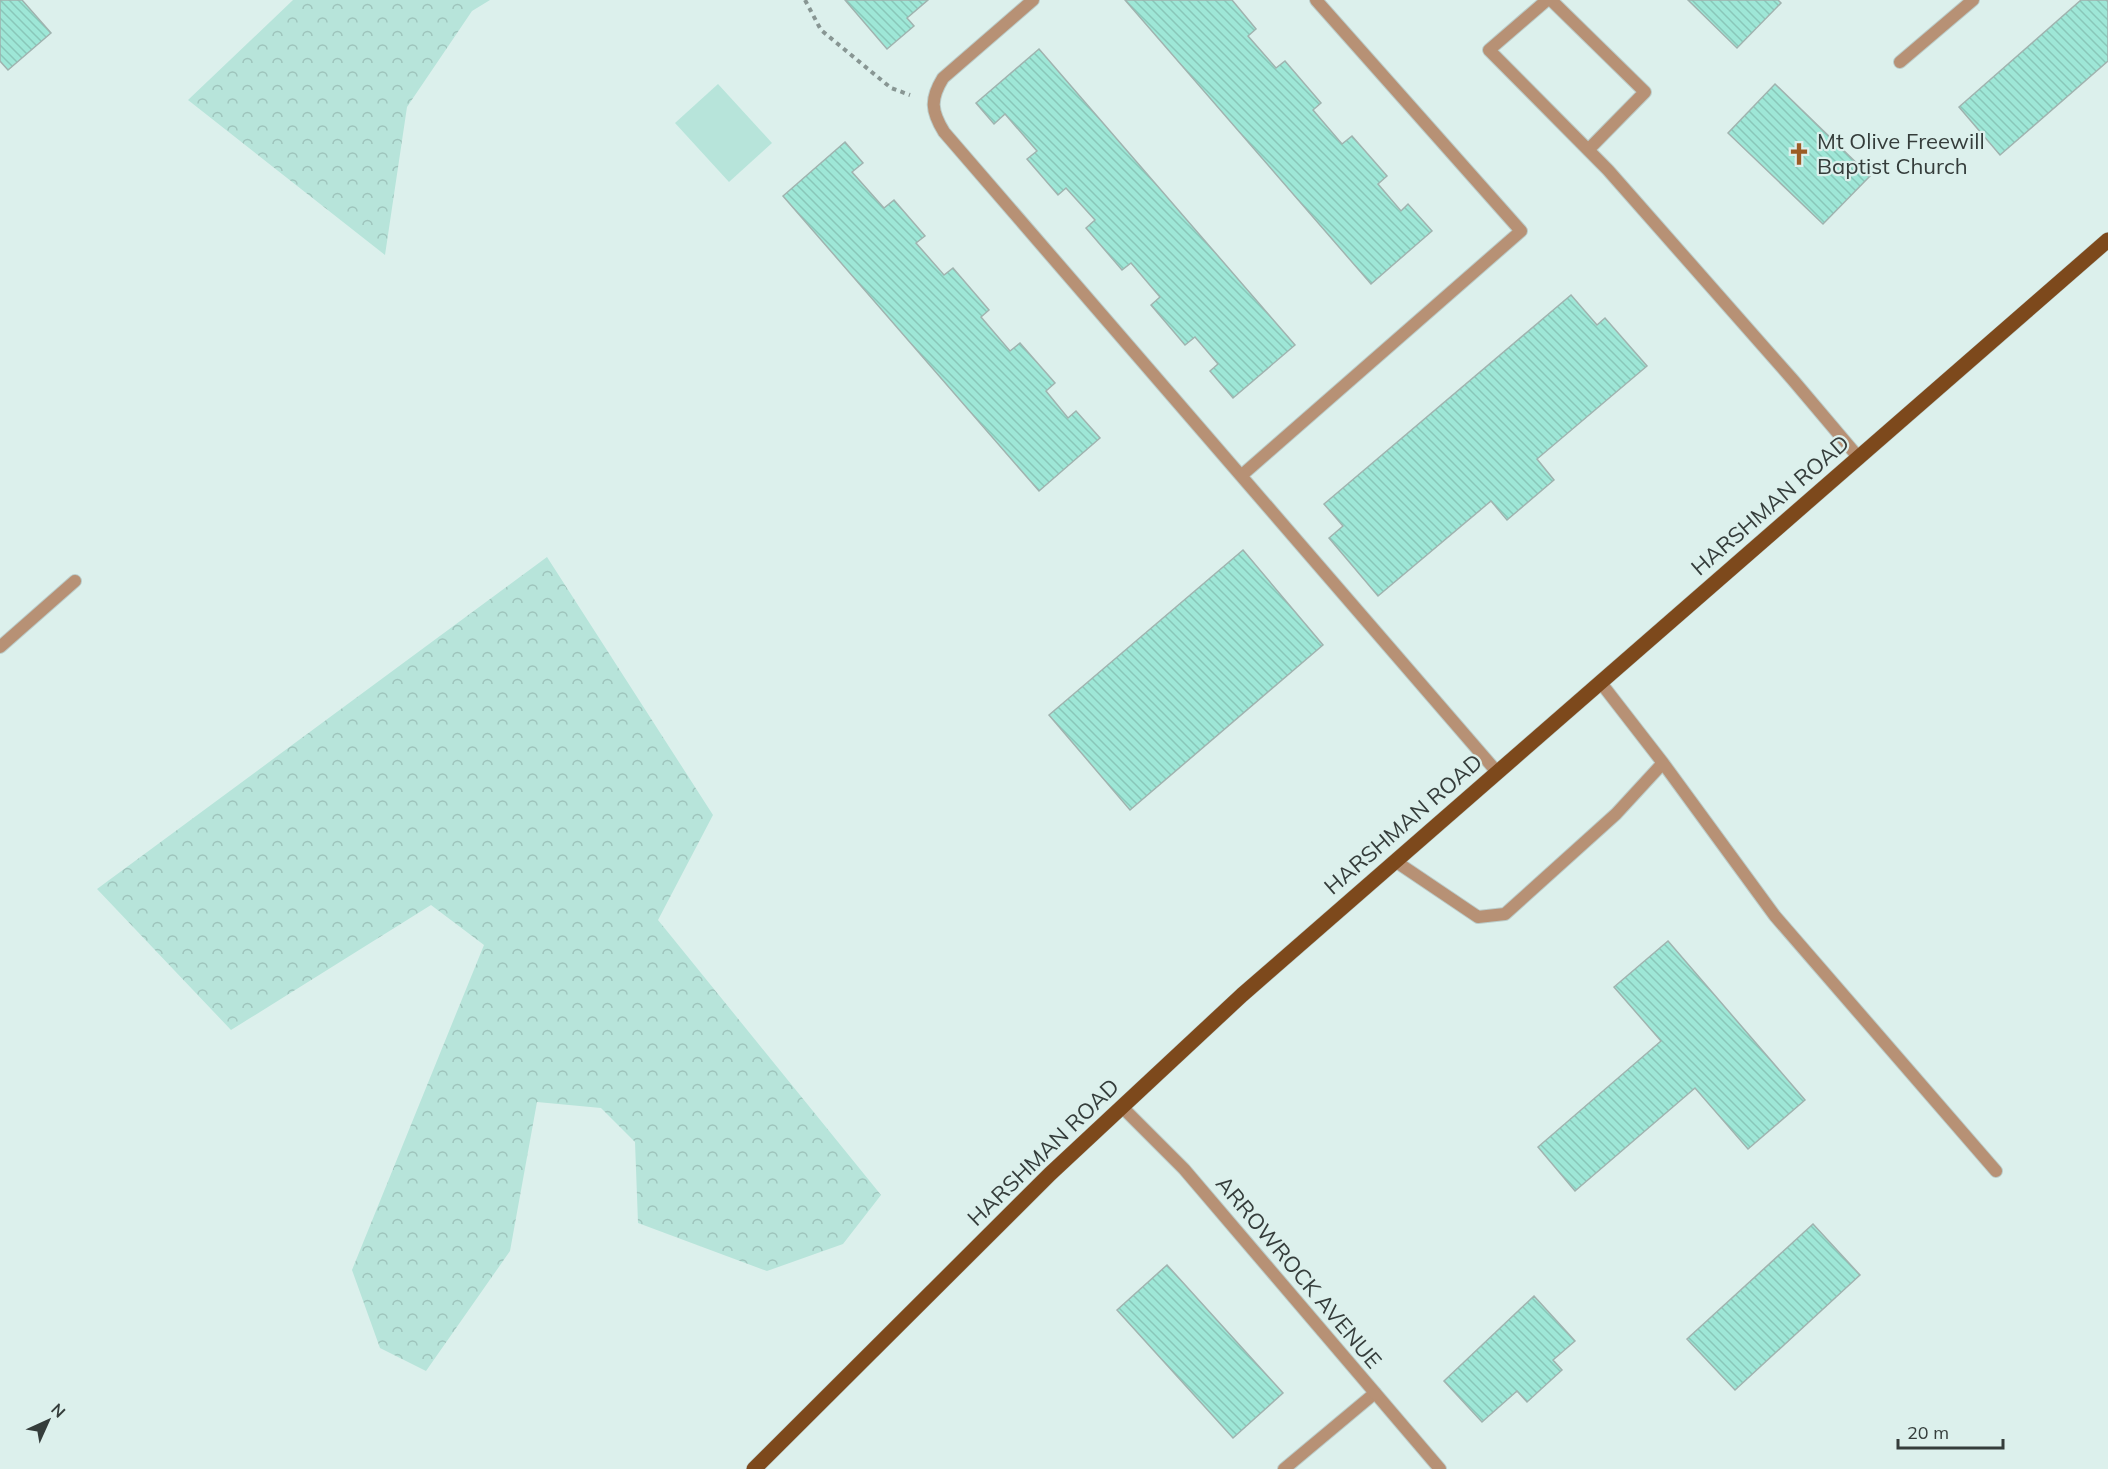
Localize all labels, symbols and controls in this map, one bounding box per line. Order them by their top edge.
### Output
place label: Mt Olive Freewill Baptist Church [1817,127,1985,180]
church icon: Mt Olive Freewill Baptist Church [1786,141,1812,167]
street label: HARSHMAN ROAD [1685,429,1855,581]
street label: HARSHMAN ROAD [1318,748,1488,900]
street label: HARSHMAN ROAD [961,1072,1125,1232]
street label: ARROWROCK AVENUE [1210,1170,1388,1374]
north arrow [18,1391,78,1451]
text: N [47,1399,70,1422]
scale bar [1898,1412,2003,1450]
text: 20 m [1907,1421,1949,1444]

